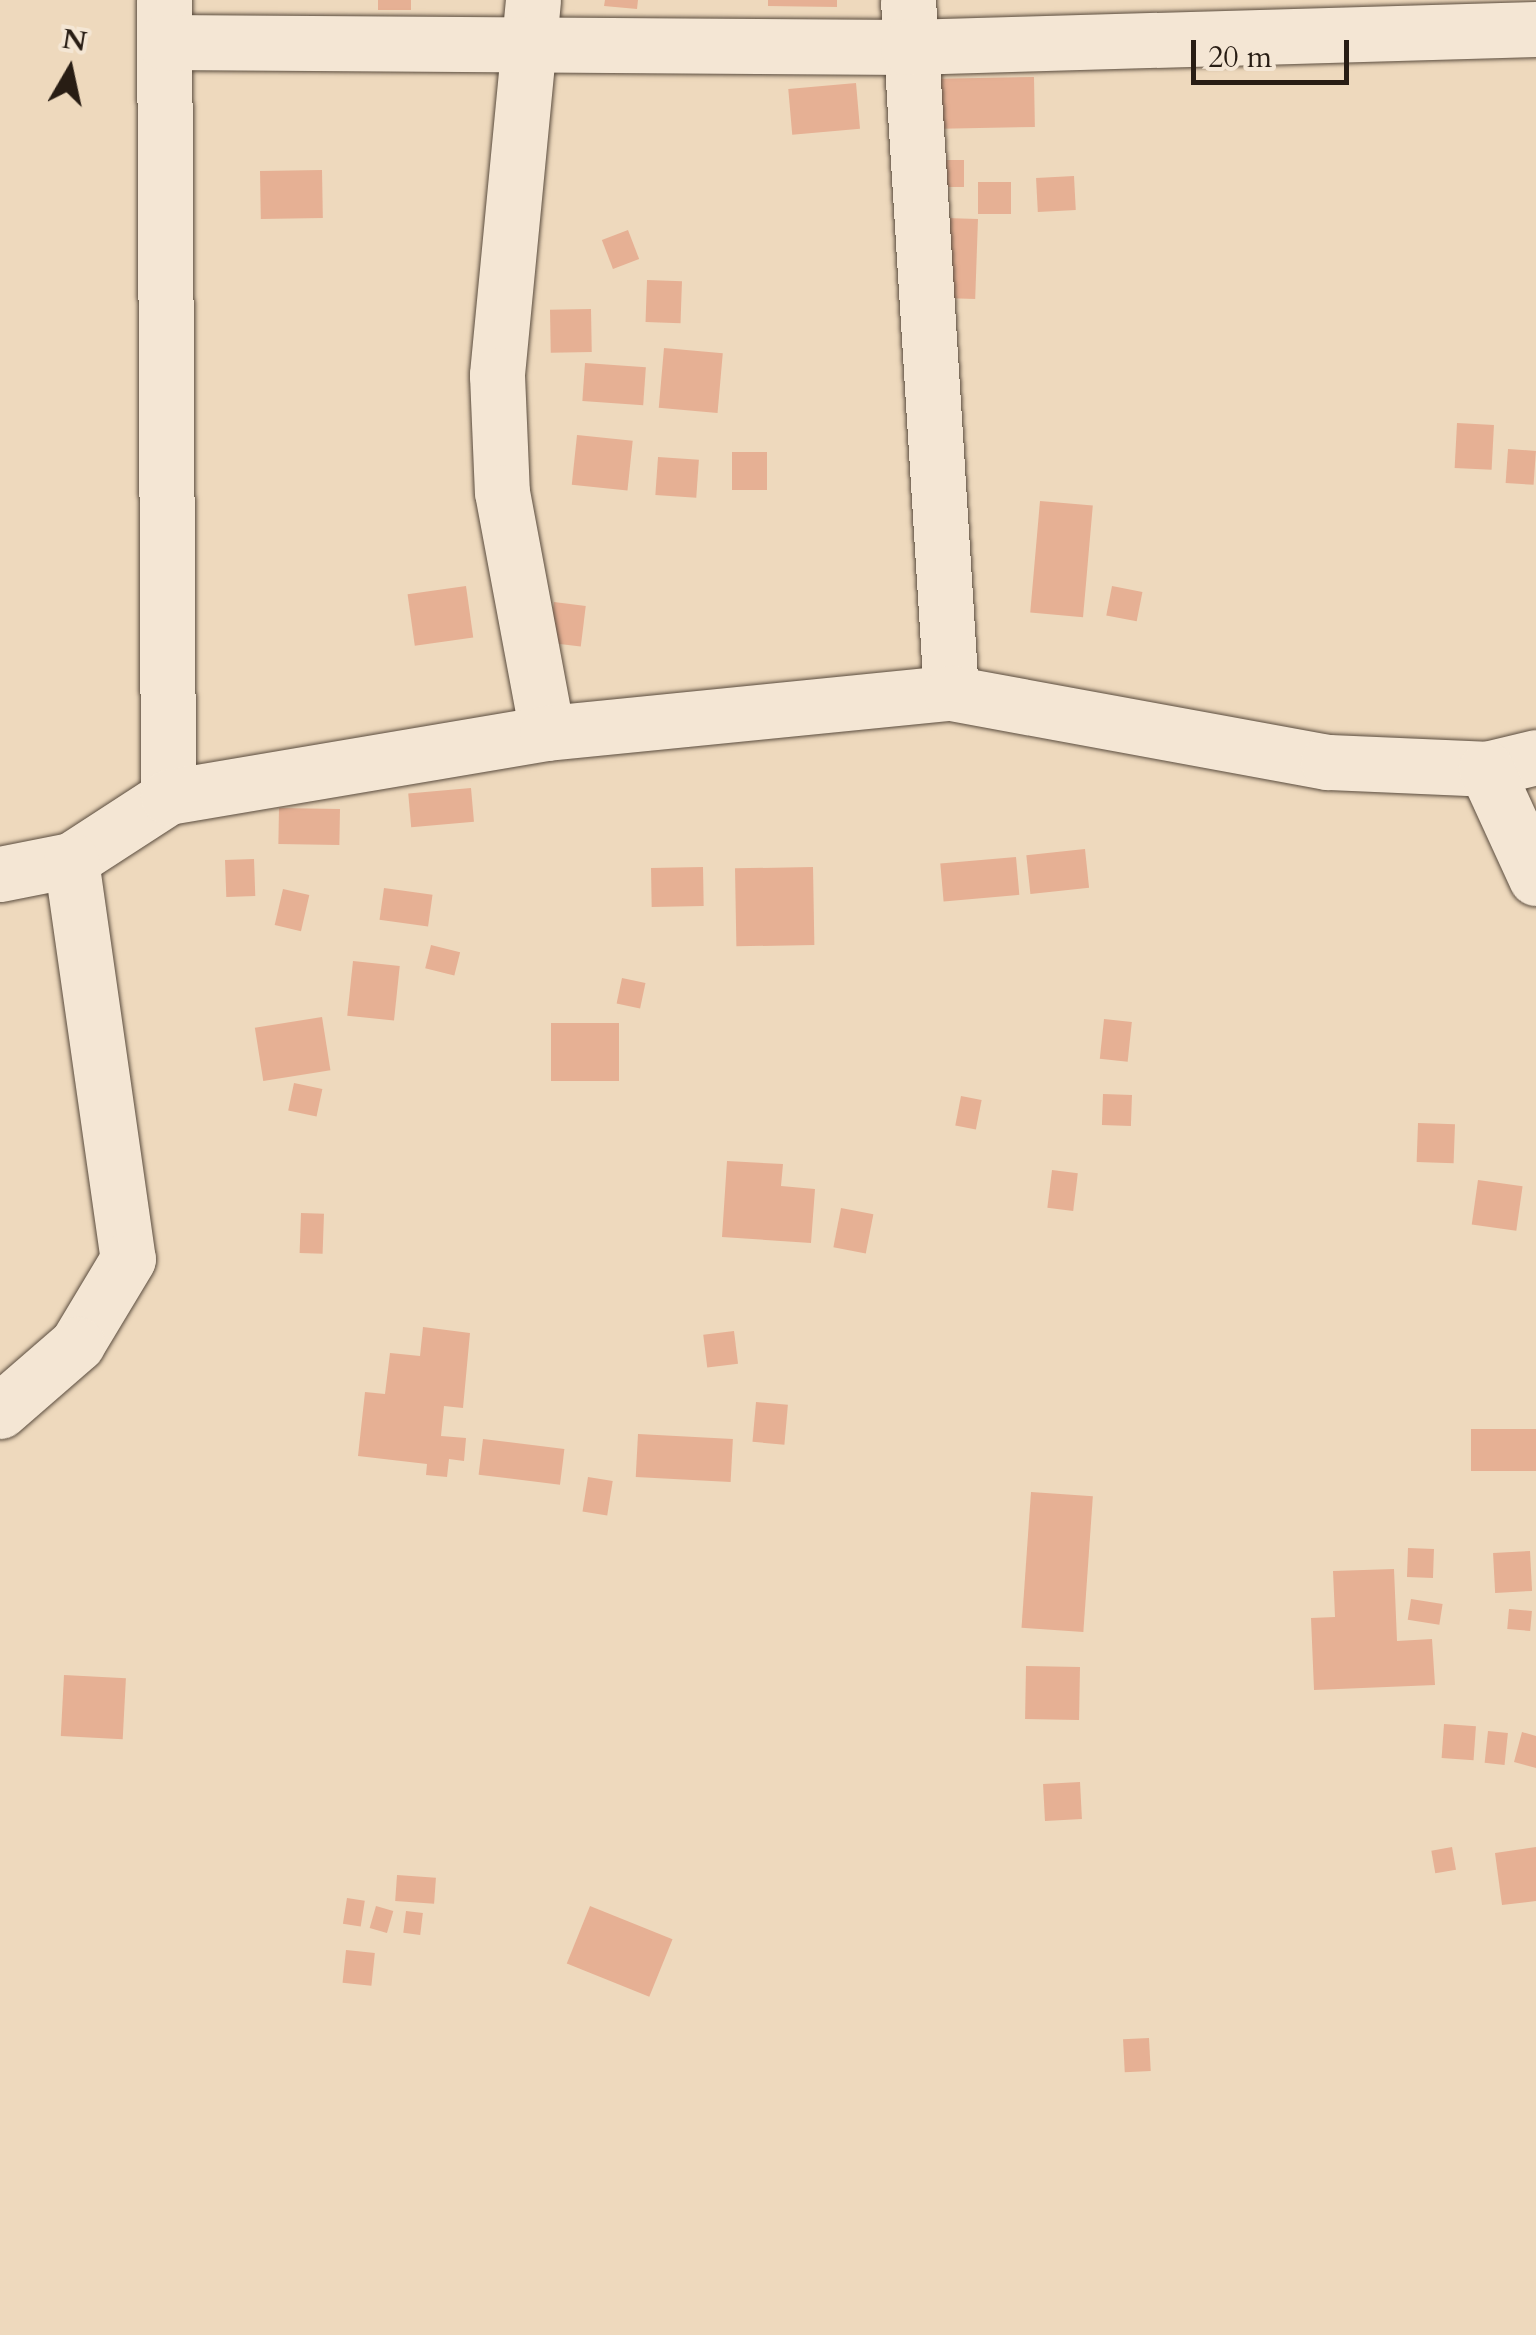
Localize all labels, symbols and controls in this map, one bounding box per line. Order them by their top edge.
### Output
north arrow [20,20,120,120]
text: N [60,20,90,61]
scale bar [1196,20,1354,82]
text: 20 m [1208,37,1272,78]

